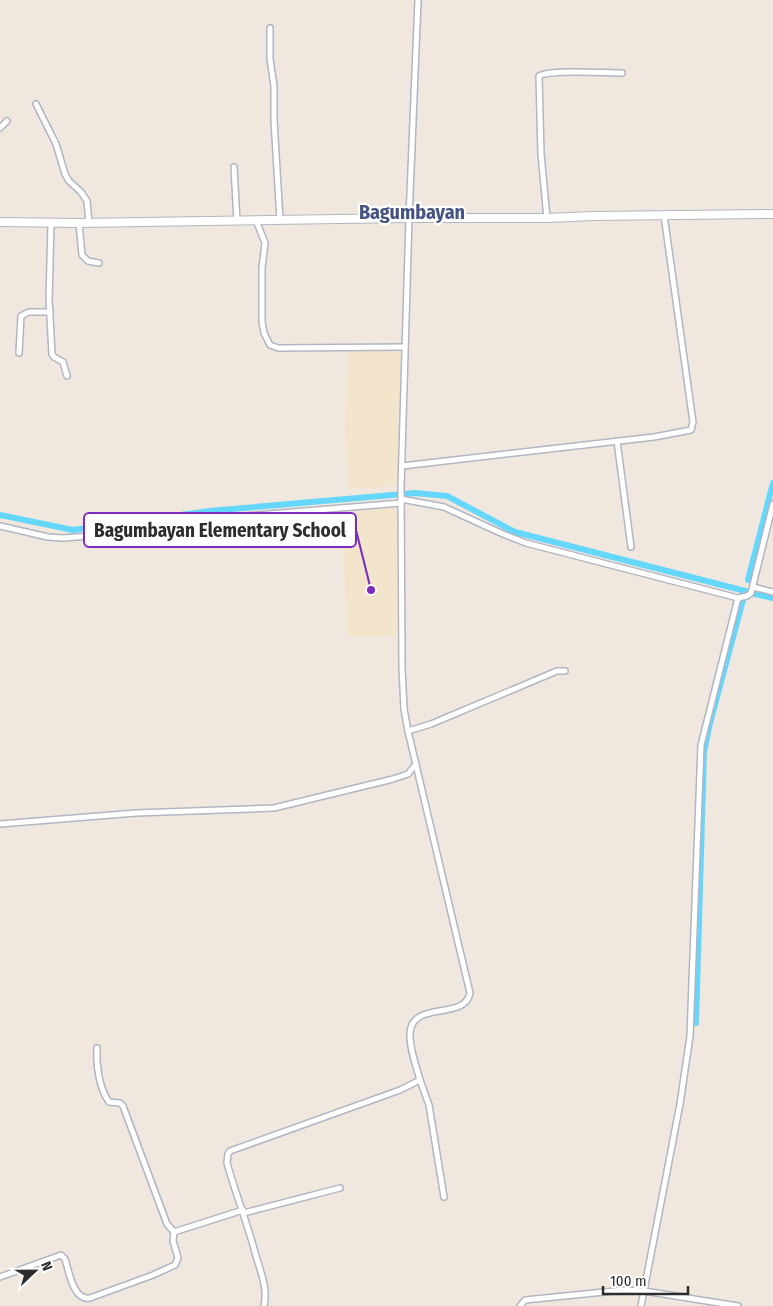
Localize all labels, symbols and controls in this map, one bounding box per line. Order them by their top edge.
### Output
district label: Bagumbayan [359,200,465,224]
callout: Bagumbayan Elementary School [84,513,356,547]
text: Bagumbayan Elementary School [94,519,347,542]
north arrow [10,1246,60,1296]
text: N [37,1259,56,1273]
scale bar [603,1264,688,1296]
text: 100 m [610,1272,647,1290]

